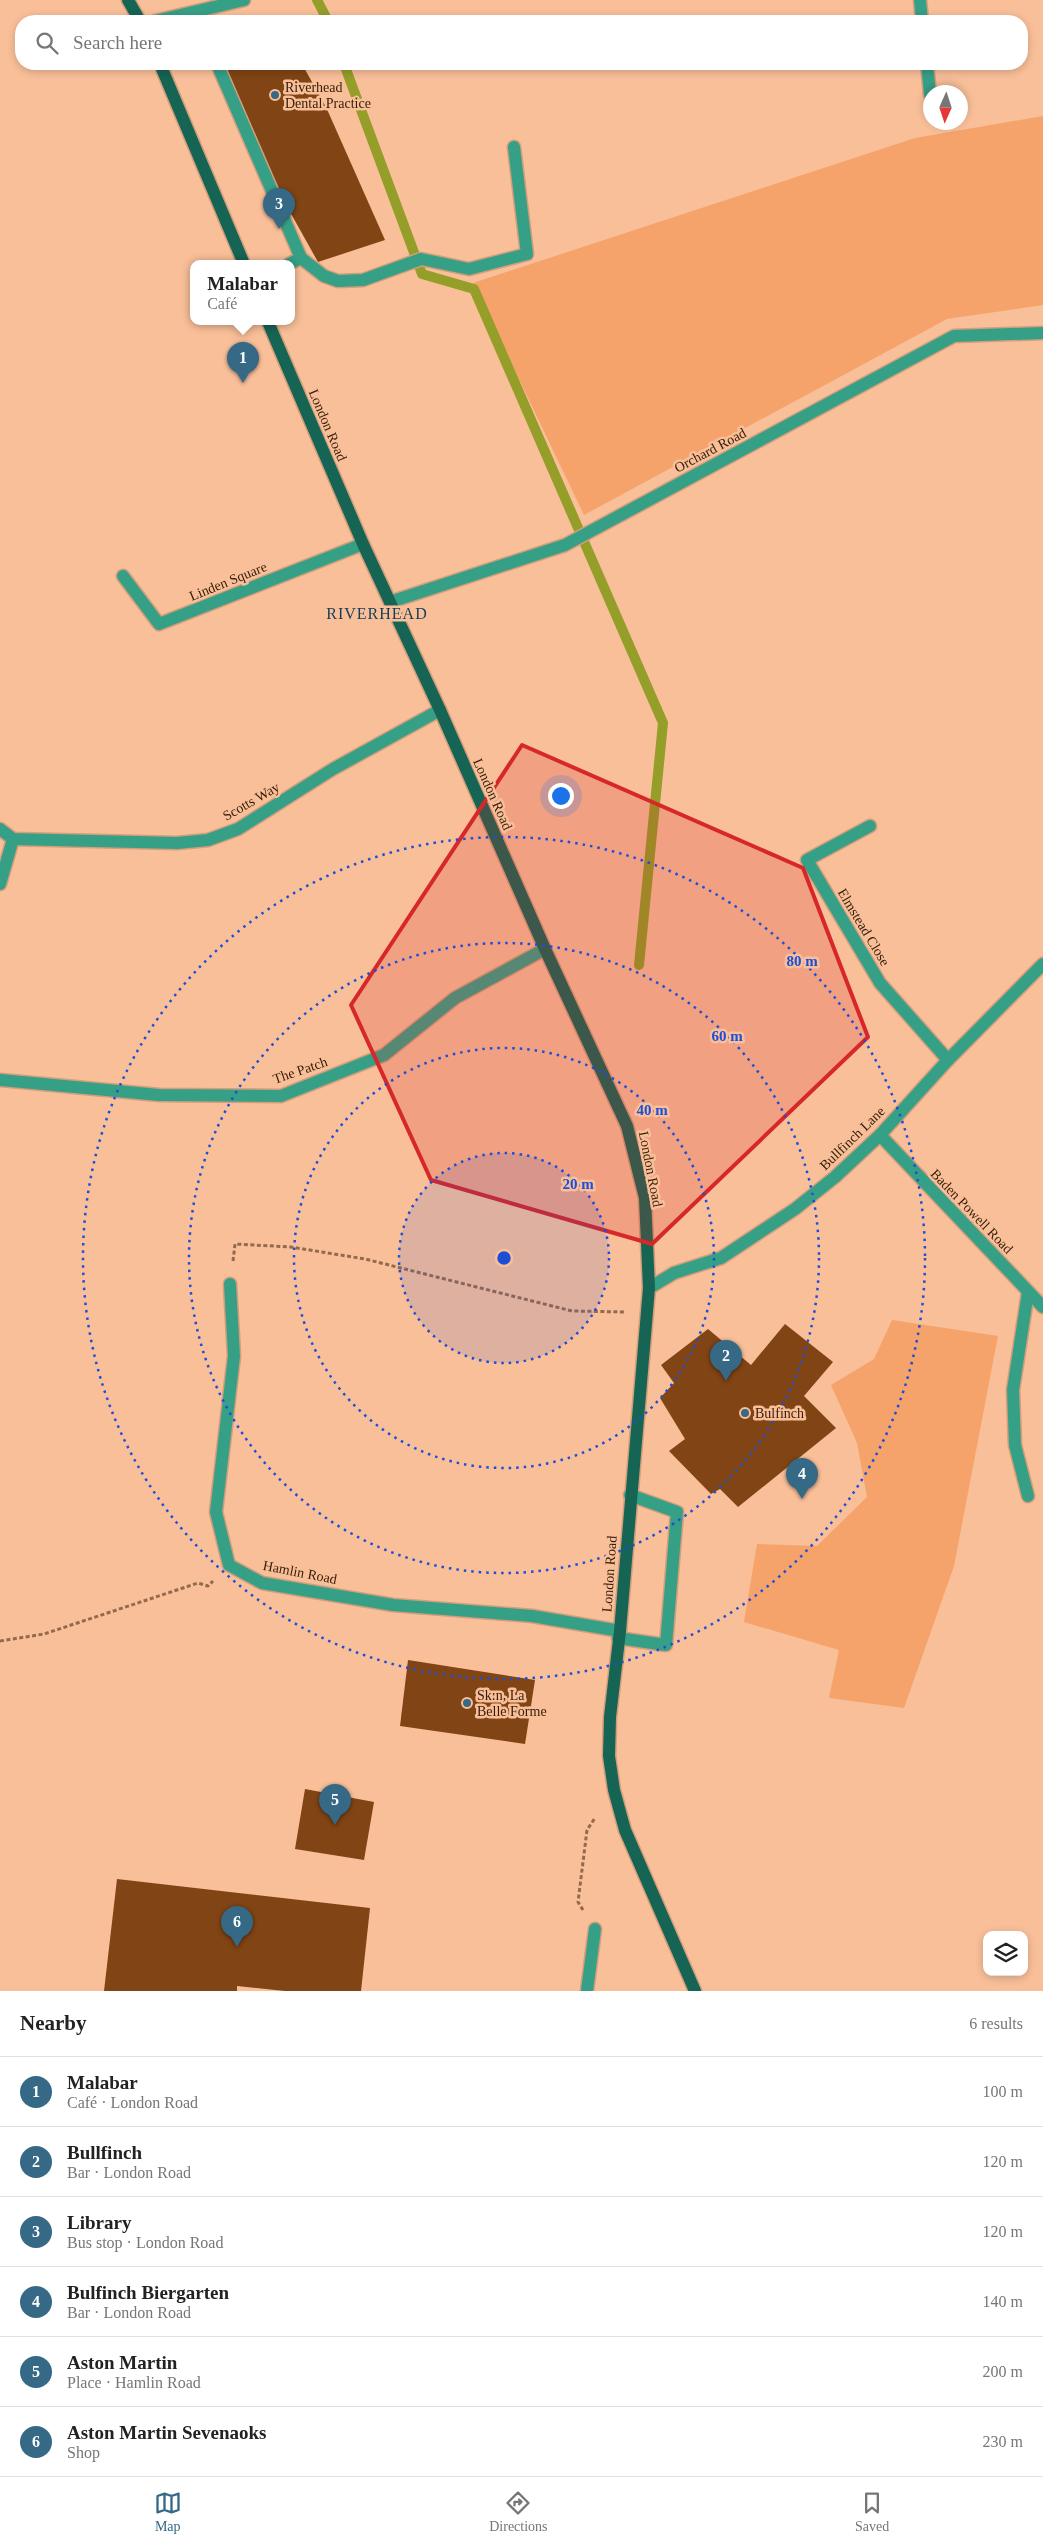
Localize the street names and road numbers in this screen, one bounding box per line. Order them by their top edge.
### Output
street label: London Road [306,387,349,463]
street label: Orchard Road [672,425,749,476]
street label: Linden Square [187,559,269,604]
street label: London Road [470,756,515,832]
street label: Scotts Way [220,779,282,824]
street label: Elmstead Close [835,886,893,969]
street label: The Patch [271,1054,329,1087]
street label: Bullfinch Lane [817,1104,888,1173]
street label: London Road [636,1130,665,1208]
street label: Baden Powell Road [928,1166,1016,1257]
street label: London Road [599,1535,620,1613]
street label: Hamlin Road [262,1558,338,1587]

